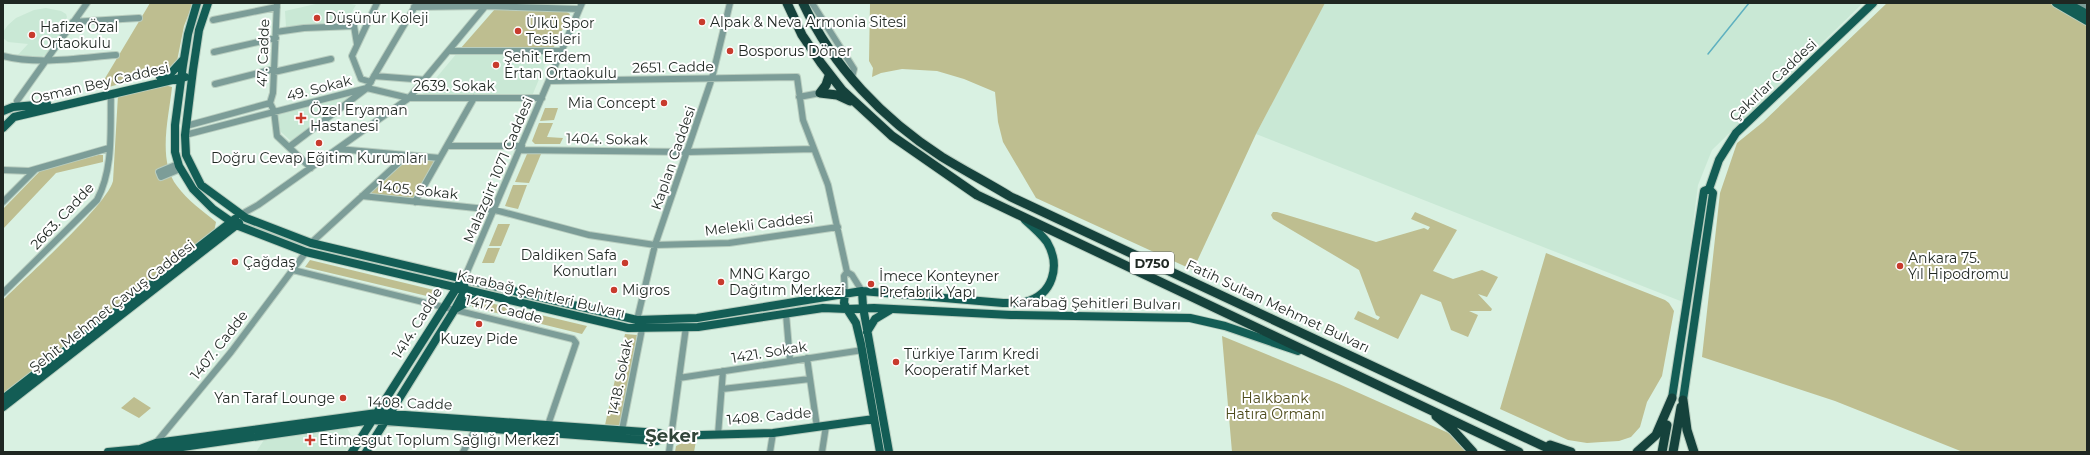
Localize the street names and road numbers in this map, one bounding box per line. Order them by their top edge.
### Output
street label: 47. Cadde [253,19,273,87]
street label: Çakırlar Caddesi [1726,35,1820,125]
street label: 2651. Cadde [632,57,714,77]
street label: Osman Bey Caddesi [29,58,171,108]
street label: 49. Sokak [285,71,354,105]
street label: 2639. Sokak [413,77,495,95]
street label: Malazgirt 1071 Caddesi [459,94,537,246]
street label: Kaplan Caddesi [647,104,699,212]
street label: 1404. Sokak [566,129,649,149]
street label: 1405. Sokak [377,177,460,203]
street label: 2663. Cadde [26,179,98,253]
street label: Melekli Caddesi [703,208,815,240]
street label: Şehit Mehmet Çavuş Caddesi [26,236,198,376]
road number: D750 [1130,252,1174,274]
street label: Fatih Sultan Mehmet Bulvarı [1183,255,1373,357]
street label: Karabağ Şehitleri Bulvarı [455,266,627,322]
street label: 1414. Cadde [388,284,446,362]
street label: 1417. Cadde [464,291,544,327]
street label: Karabağ Şehitleri Bulvarı [1009,293,1181,313]
street label: 1407. Cadde [186,307,252,383]
street label: 1418. Sokak [604,337,636,417]
street label: 1421. Sokak [730,337,809,367]
street label: 1408. Cadde [367,393,453,413]
street label: 1408. Cadde [726,403,812,429]

